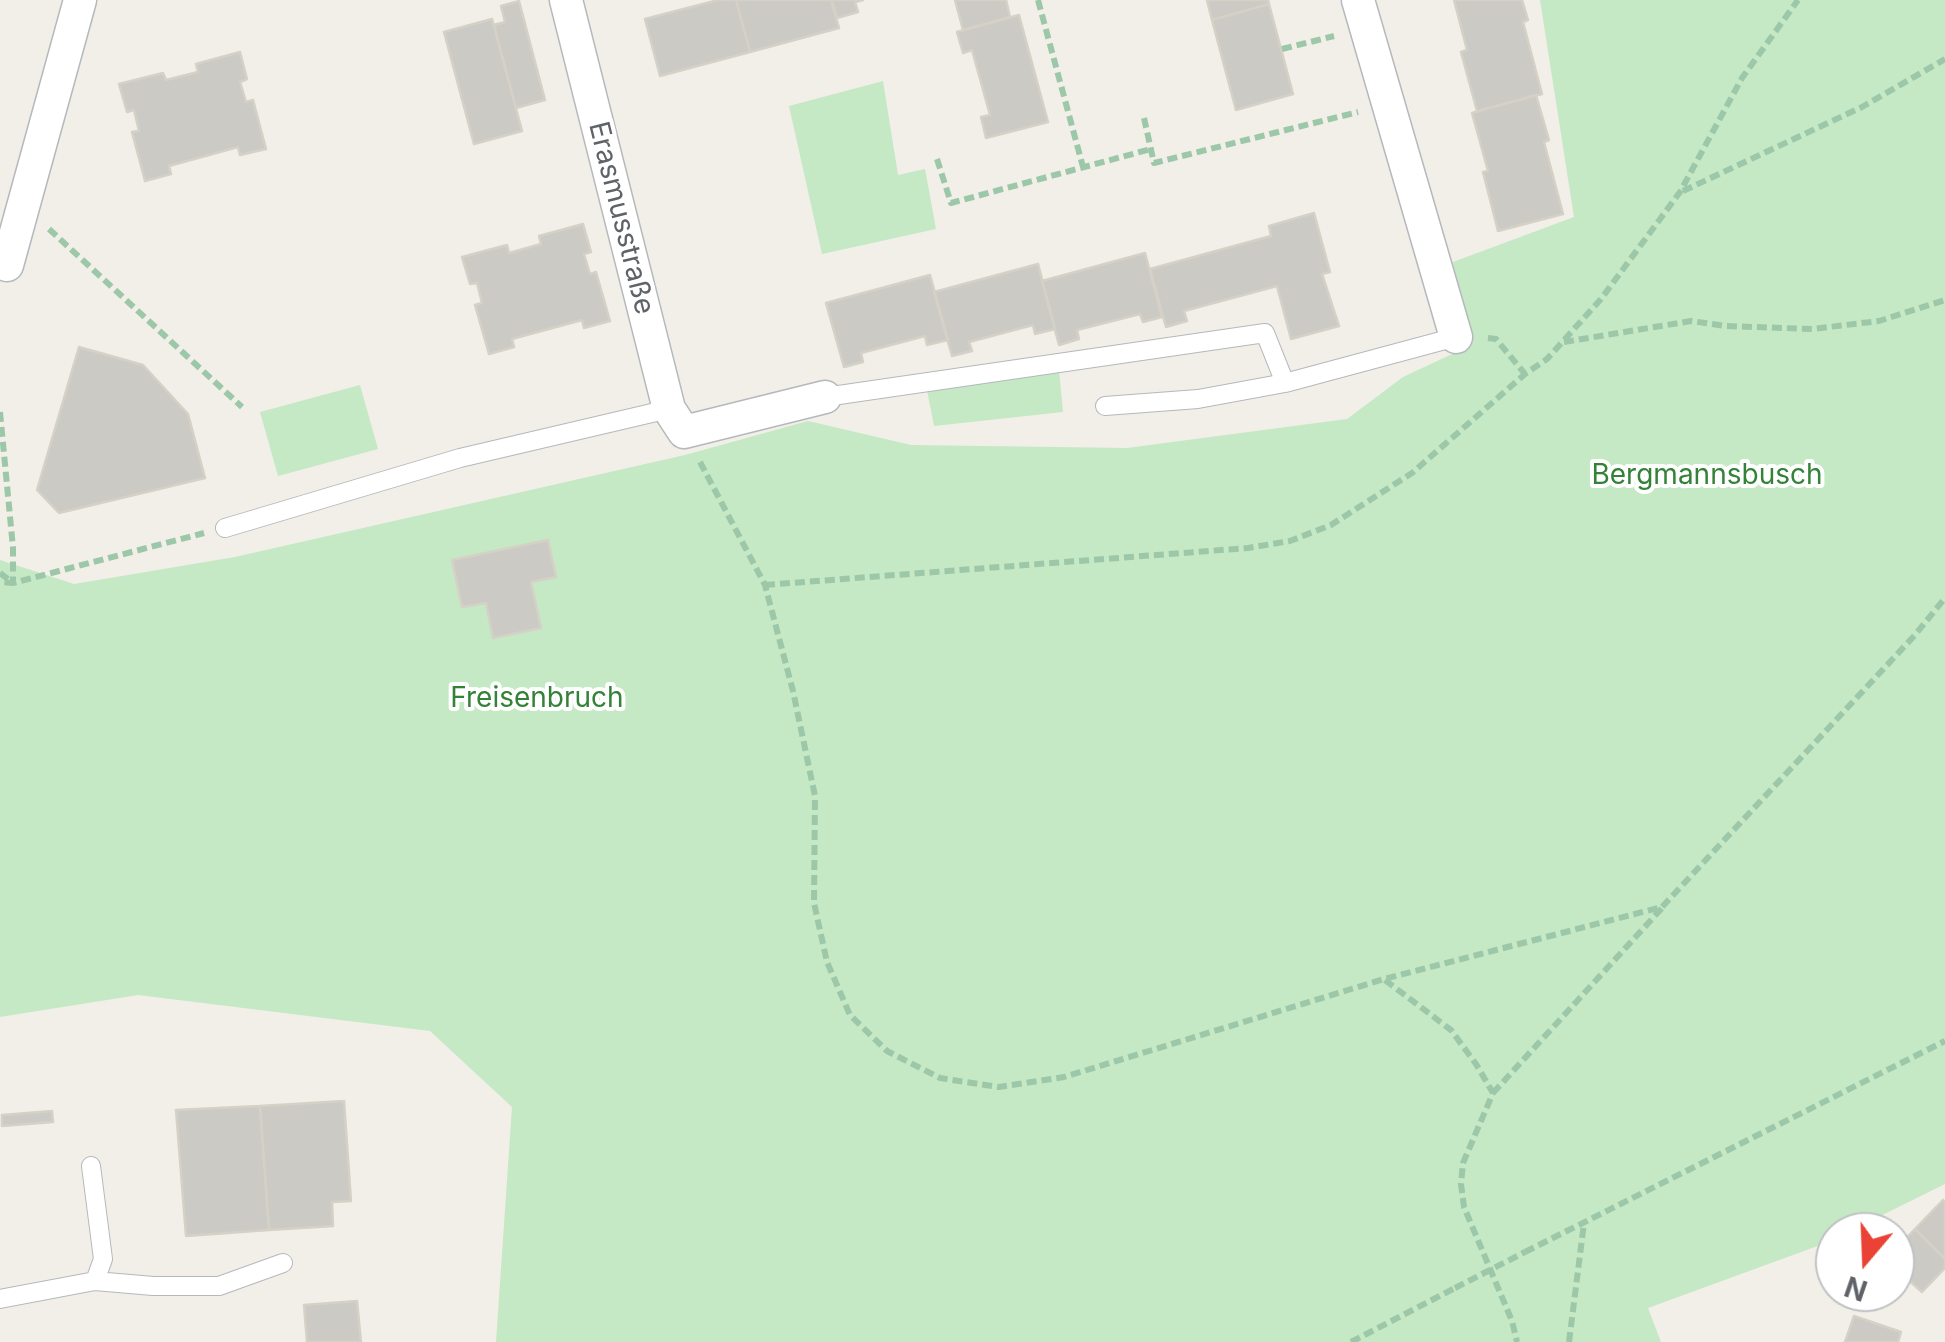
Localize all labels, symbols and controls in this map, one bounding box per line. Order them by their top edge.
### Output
street label: Erasmusstraße [581,118,661,318]
park label: Bergmannsbusch [1591,459,1823,493]
park label: Freisenbruch [450,682,624,716]
north arrow [1815,1212,1915,1312]
text: N [1840,1269,1872,1308]

